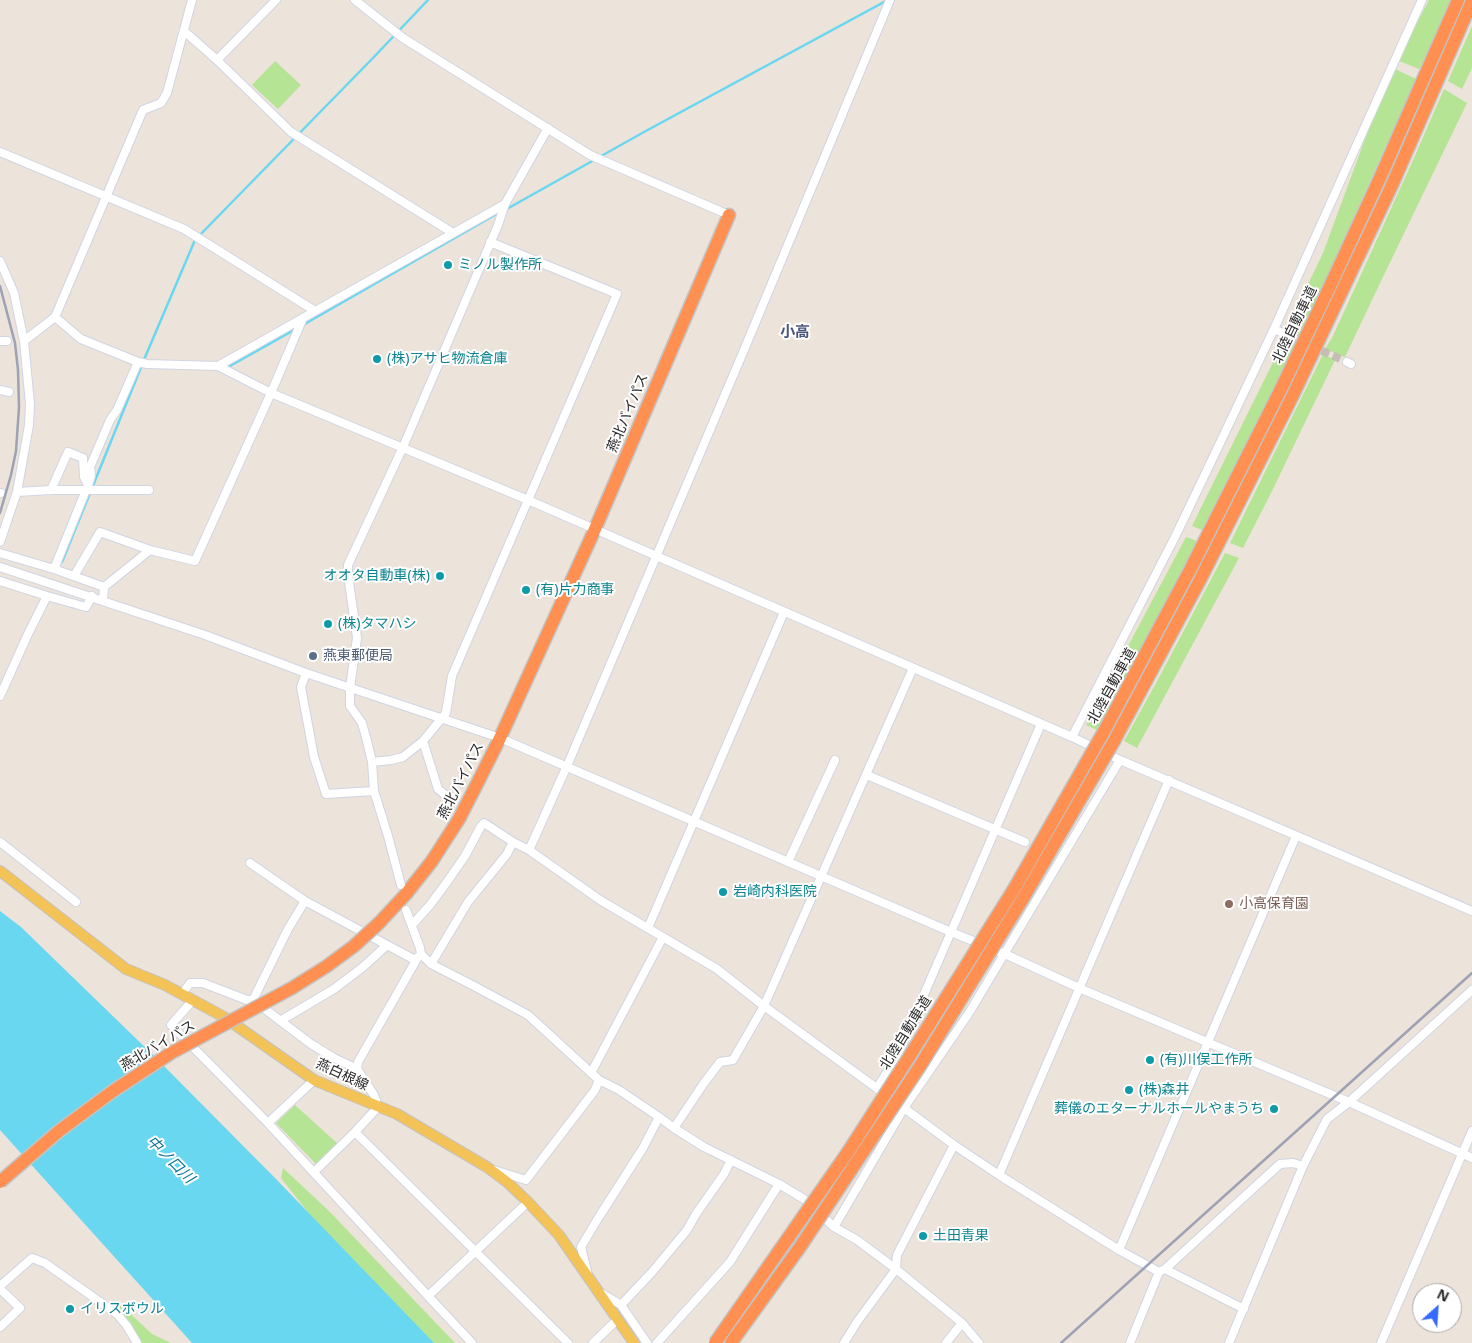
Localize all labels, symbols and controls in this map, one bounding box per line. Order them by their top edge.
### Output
place label: ミノル製作所 [458,257,542,273]
marker: ミノル製作所 [442,259,454,271]
street label: 北陸自動車道 [1269,284,1321,366]
district label: 小高 [780,324,810,342]
place label: (株)アサヒ物流倉庫 [387,351,507,367]
marker: (株)アサヒ物流倉庫 [371,353,383,365]
street label: 燕北バイパス [604,371,652,455]
place label: オオタ自動車(株) [324,568,430,584]
marker: オオタ自動車(株) [434,570,446,582]
place label: (有)片力商事 [536,582,614,598]
marker: (有)片力商事 [520,584,532,596]
place label: (株)タマハシ [338,616,416,632]
marker: (株)タマハシ [322,618,334,630]
street label: 北陸自動車道 [1084,645,1140,727]
place label: 燕東郵便局 [323,648,393,664]
marker: 燕東郵便局 [307,650,319,662]
street label: 燕北バイパス [434,740,488,822]
place label: 岩崎内科医院 [733,884,817,900]
marker: 岩崎内科医院 [717,886,729,898]
place label: 小高保育園 [1239,896,1309,912]
marker: 小高保育園 [1223,898,1235,910]
street label: 北陸自動車道 [877,993,935,1073]
street label: 燕北バイパス [118,1017,198,1075]
place label: (有)川俣工作所 [1160,1052,1252,1068]
marker: (有)川俣工作所 [1144,1054,1156,1066]
street label: 燕白根線 [313,1056,371,1094]
place label: (株)森井 [1139,1082,1189,1098]
marker: (株)森井 [1123,1084,1135,1096]
place label: 葬儀のエターナルホールやまうち [1054,1101,1264,1117]
marker: 葬儀のエターナルホールやまうち [1268,1103,1280,1115]
water label: 中ノ口川 [142,1132,198,1188]
place label: 土田青果 [933,1228,989,1244]
marker: 土田青果 [917,1230,929,1242]
north arrow [1412,1283,1462,1333]
text: N [1434,1284,1453,1306]
place label: イリスボウル [80,1301,164,1317]
marker: イリスボウル [64,1303,76,1315]

